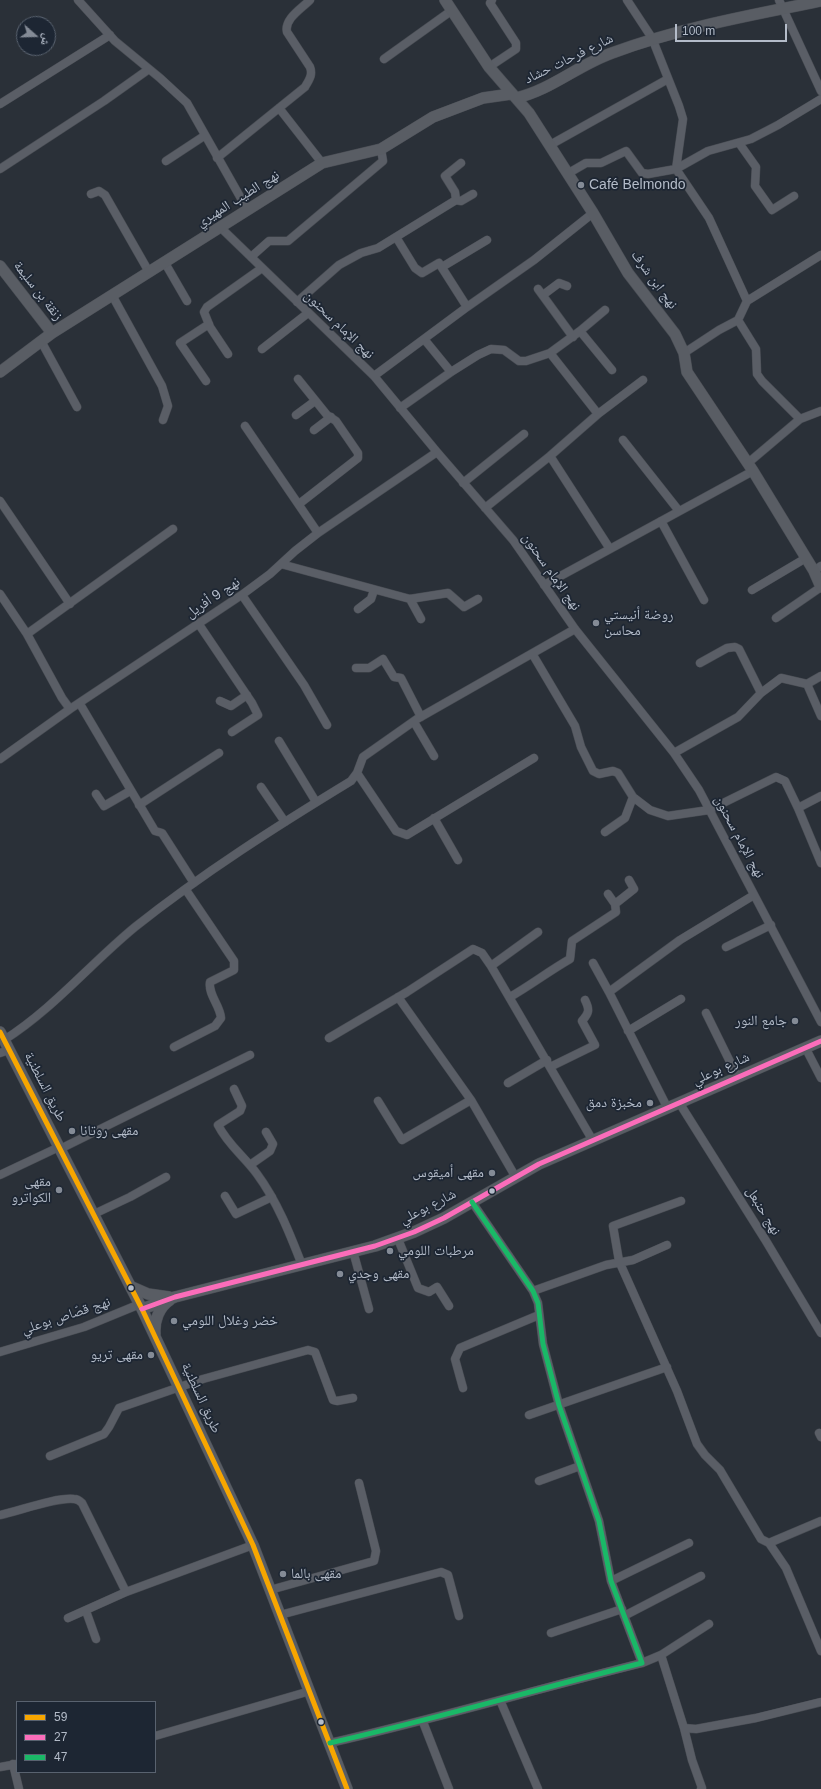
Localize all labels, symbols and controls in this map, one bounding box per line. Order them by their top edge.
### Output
north arrow [16,16,56,56]
scale bar [677,16,789,42]
text: 100 m [682,24,715,38]
street label: شارع فرحات حشاد [522,30,616,88]
text: ش [39,32,54,47]
street label: نهج الطيب المهيري [193,167,283,231]
place label: Café Belmondo [589,177,686,193]
marker: Café Belmondo [576,180,586,190]
street label: نهج ابن شرف [627,247,681,313]
street label: زنقة بن سليمة [10,258,66,324]
street label: نهج الإمام سحنون [300,287,378,363]
street label: نهج الإمام سحنون [518,530,584,614]
street label: نهج 9 أفريل [183,574,243,622]
place label: روضة أنيستي محاسن [604,607,673,640]
marker: روضة أنيستي محاسن [591,618,601,628]
street label: نهج الإمام سحنون [710,793,768,881]
place label: جامع النور [735,1013,787,1029]
marker: جامع النور [790,1016,800,1026]
street label: طريق السلطنية [20,1049,70,1125]
street label: شارع بوعلي [690,1049,752,1089]
place label: مخبزة دمق [586,1095,642,1111]
marker: مخبزة دمق [645,1098,655,1108]
place label: مقهى روتانا [80,1123,138,1139]
marker: مقهى روتانا [67,1126,77,1136]
place label: مقهى أميقوس [412,1165,484,1181]
marker: مقهى أميقوس [487,1168,497,1178]
place label: مقهى الكواترو [11,1174,51,1206]
street label: نهج حنبعل [742,1184,784,1238]
marker: مقهى الكواترو [54,1185,64,1195]
street label: شارع بوعلي [397,1186,459,1228]
unlabelled marker [487,1186,497,1196]
place label: مرطبات اللومي [398,1243,474,1259]
marker: مرطبات اللومي [385,1246,395,1256]
place label: مقهى وجدي [348,1266,409,1282]
marker: مقهى وجدي [335,1269,345,1279]
unlabelled marker [126,1283,136,1293]
street label: نهج قصّاص بوعلي [19,1294,113,1338]
place label: خضر وغلال اللومي [182,1313,278,1329]
marker: خضر وغلال اللومي [169,1316,179,1326]
place label: مقهى تريو [91,1347,143,1363]
marker: مقهى تريو [146,1350,156,1360]
street label: طريق السلطنية [177,1360,225,1436]
place label: مقهى بالما [291,1566,341,1582]
marker: مقهى بالما [278,1569,288,1579]
legend [16,1701,156,1773]
text: 59 [54,1710,67,1724]
unlabelled marker [316,1717,326,1727]
text: 27 [54,1730,67,1744]
text: 47 [54,1750,67,1764]

